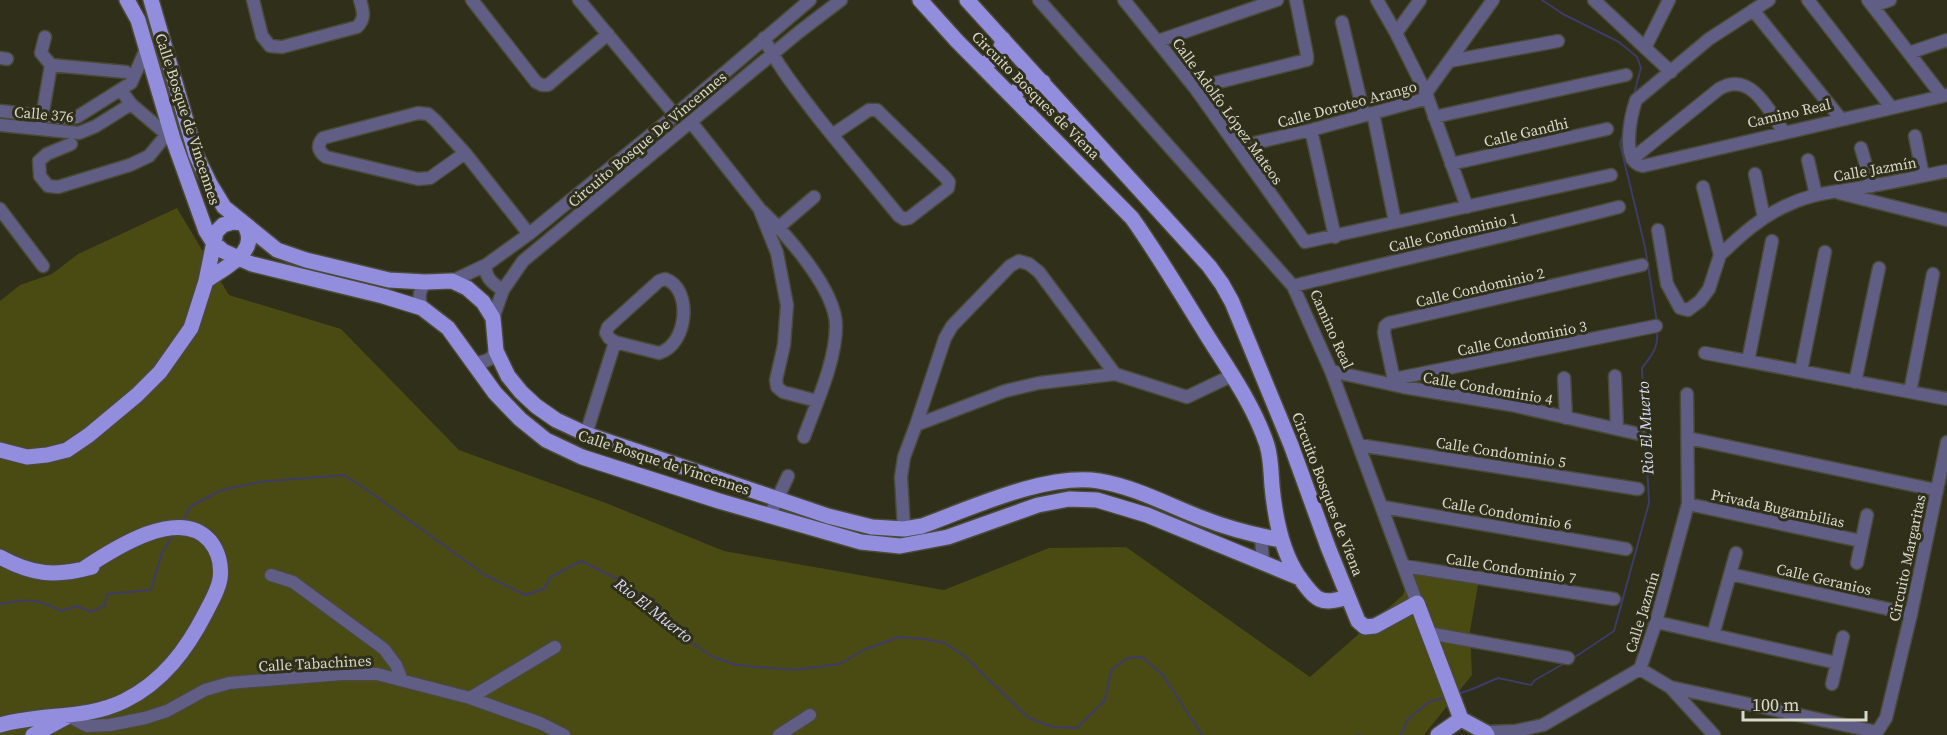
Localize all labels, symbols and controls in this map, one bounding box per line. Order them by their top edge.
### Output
street label: Circuito Bosques de Viena [967,26,1105,164]
street label: Calle Bosque de Vincennes [150,31,226,207]
street label: Calle Adolfo López Mateos [1168,33,1288,189]
street label: Circuito Bosque De Vincennes [563,66,731,212]
street label: Calle Doroteo Arango [1275,75,1419,133]
street label: Camino Real [1745,93,1833,133]
street label: Calle 376 [13,101,75,127]
street label: Calle Gandhi [1482,112,1570,152]
street label: Calle Jazmín [1832,151,1918,187]
street label: Calle Condominio 1 [1387,207,1519,257]
street label: Calle Condominio 2 [1414,262,1546,312]
street label: Camino Real [1305,286,1359,373]
street label: Calle Condominio 3 [1455,315,1589,361]
street label: Calle Condominio 4 [1421,366,1555,410]
water label: Rio El Muerto [1632,381,1658,476]
street label: Circuito Bosques de Viena [1287,409,1369,579]
street label: Calle Bosque de Vincennes [576,424,752,500]
street label: Calle Condominio 5 [1434,431,1568,473]
street label: Privada Bugambilias [1709,484,1847,532]
street label: Calle Condominio 6 [1440,491,1574,535]
street label: Circuito Margaritas [1883,493,1931,623]
street label: Calle Condominio 7 [1444,547,1578,589]
street label: Calle Geranios [1774,558,1874,600]
street label: Calle Jazmín [1620,569,1664,655]
water label: Rio El Muerto [610,572,698,648]
street label: Calle Tabachines [258,650,372,676]
scale bar [1743,684,1866,722]
text: 100 m [1752,692,1799,717]

